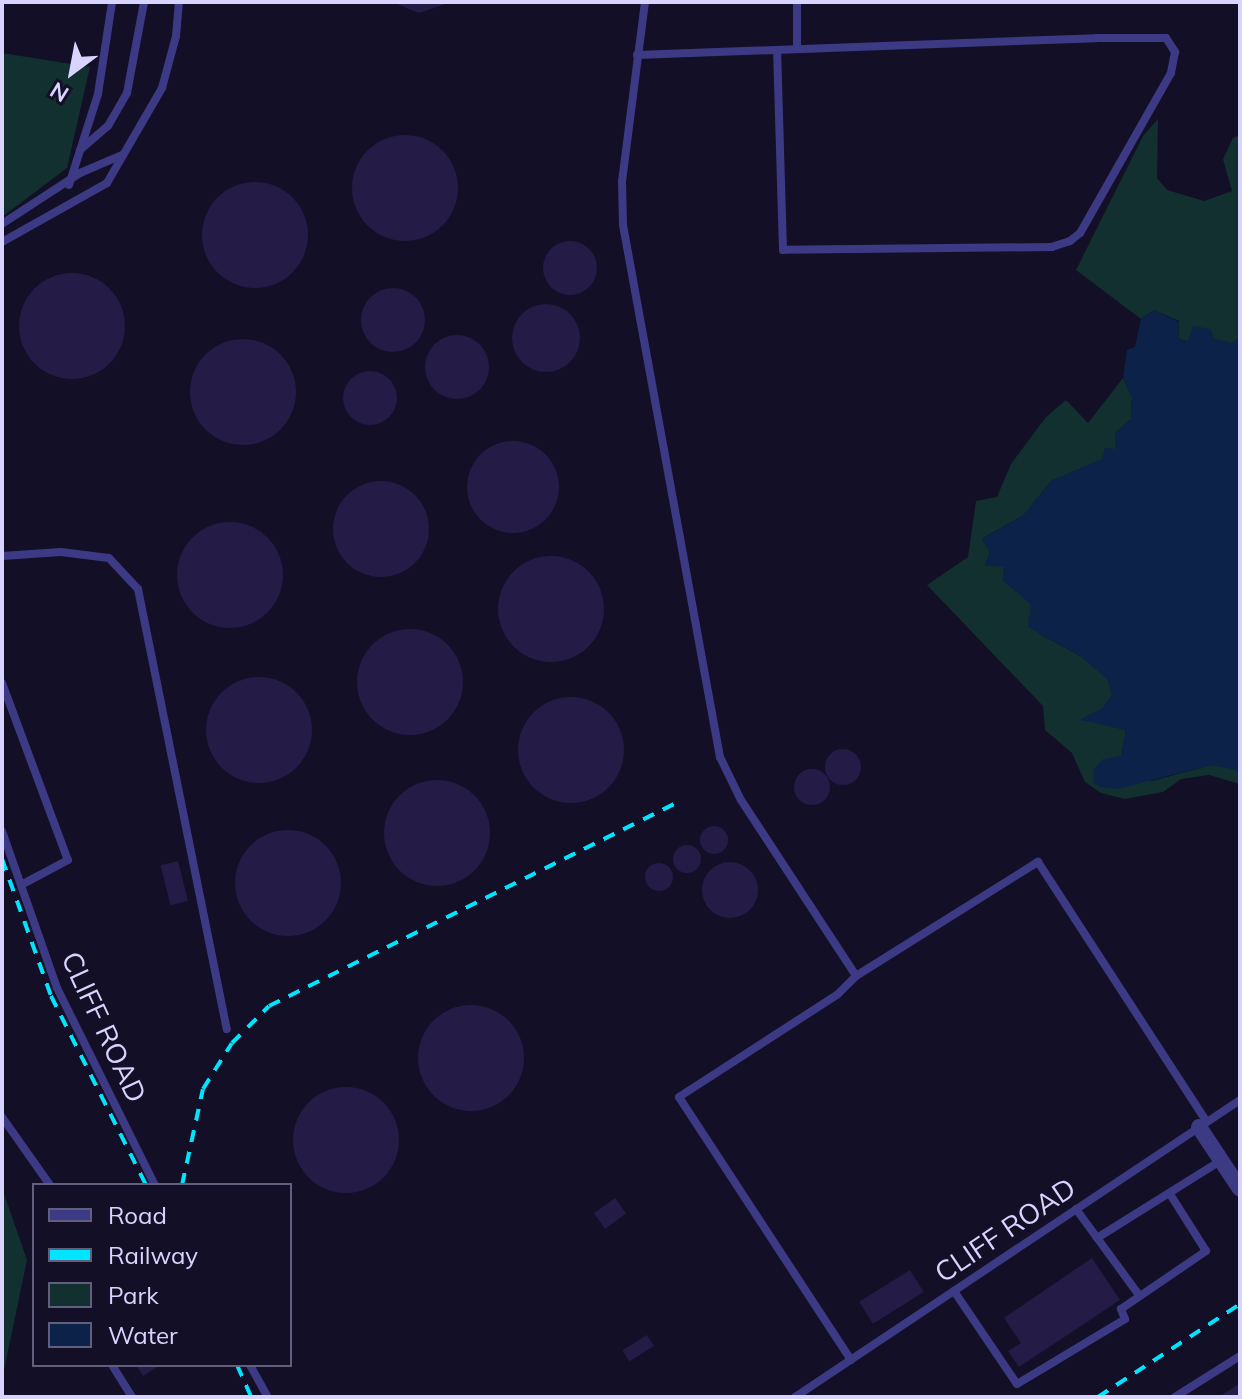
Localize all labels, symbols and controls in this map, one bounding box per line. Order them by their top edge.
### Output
north arrow [32,32,112,112]
text: N [45,76,74,109]
street label: CLIFF ROAD [54,946,154,1108]
street label: CLIFF ROAD [928,1171,1082,1289]
legend [32,1183,292,1367]
text: Road [108,1200,167,1230]
text: Railway [108,1240,198,1270]
text: Park [108,1280,159,1310]
text: Water [108,1320,178,1350]

